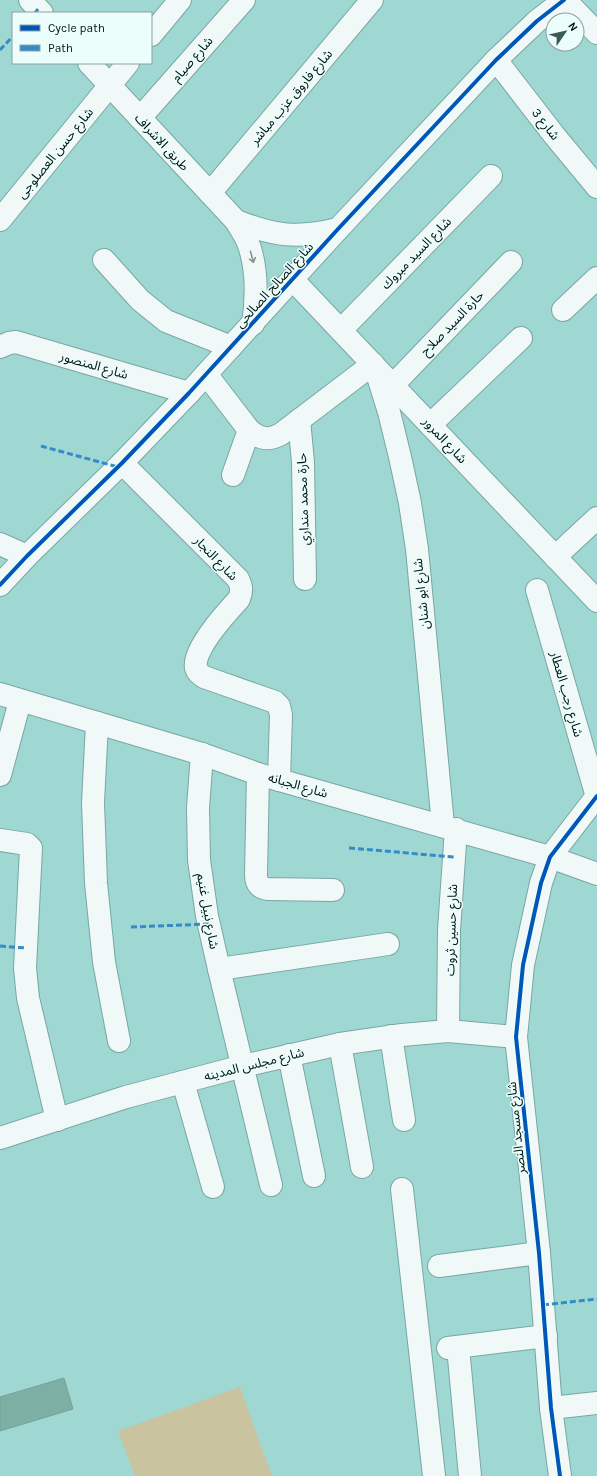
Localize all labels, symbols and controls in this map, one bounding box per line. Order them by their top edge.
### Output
legend [12,12,152,64]
north arrow [545,12,585,52]
text: N [565,20,580,34]
text: Cycle path [48,21,105,35]
street label: شارع صيام [168,33,218,87]
text: Path [48,41,73,55]
street label: شارع فاروق عزب مباشر [246,46,338,150]
street label: شارع حسن العصلوجى [14,105,99,203]
street label: شارع 3 [527,105,563,145]
street label: طريق الاشراف [131,110,192,174]
street label: شارع السيد مبروك [378,214,456,294]
street label: شارع الصالح الصالحى [232,239,319,333]
one-way arrow [248,250,256,263]
street label: حارة السيد صلاح [417,287,489,361]
street label: شارع المنصور [56,348,130,385]
street label: شارع المرور [417,413,470,468]
street label: حارة محمد منداري [294,452,315,546]
street label: شارع النجار [188,532,241,586]
street label: شارع ابو شنان [410,557,435,630]
street label: شارع رجب العطار [544,648,586,740]
street label: شارع الجبانه [266,769,330,804]
street label: شارع نبيل غنيم [191,872,222,951]
street label: شارع حسين ثروت [442,884,463,977]
street label: شارع مجلس المدينه [202,1044,306,1087]
street label: شارع مسجد النصر [504,1081,531,1176]

